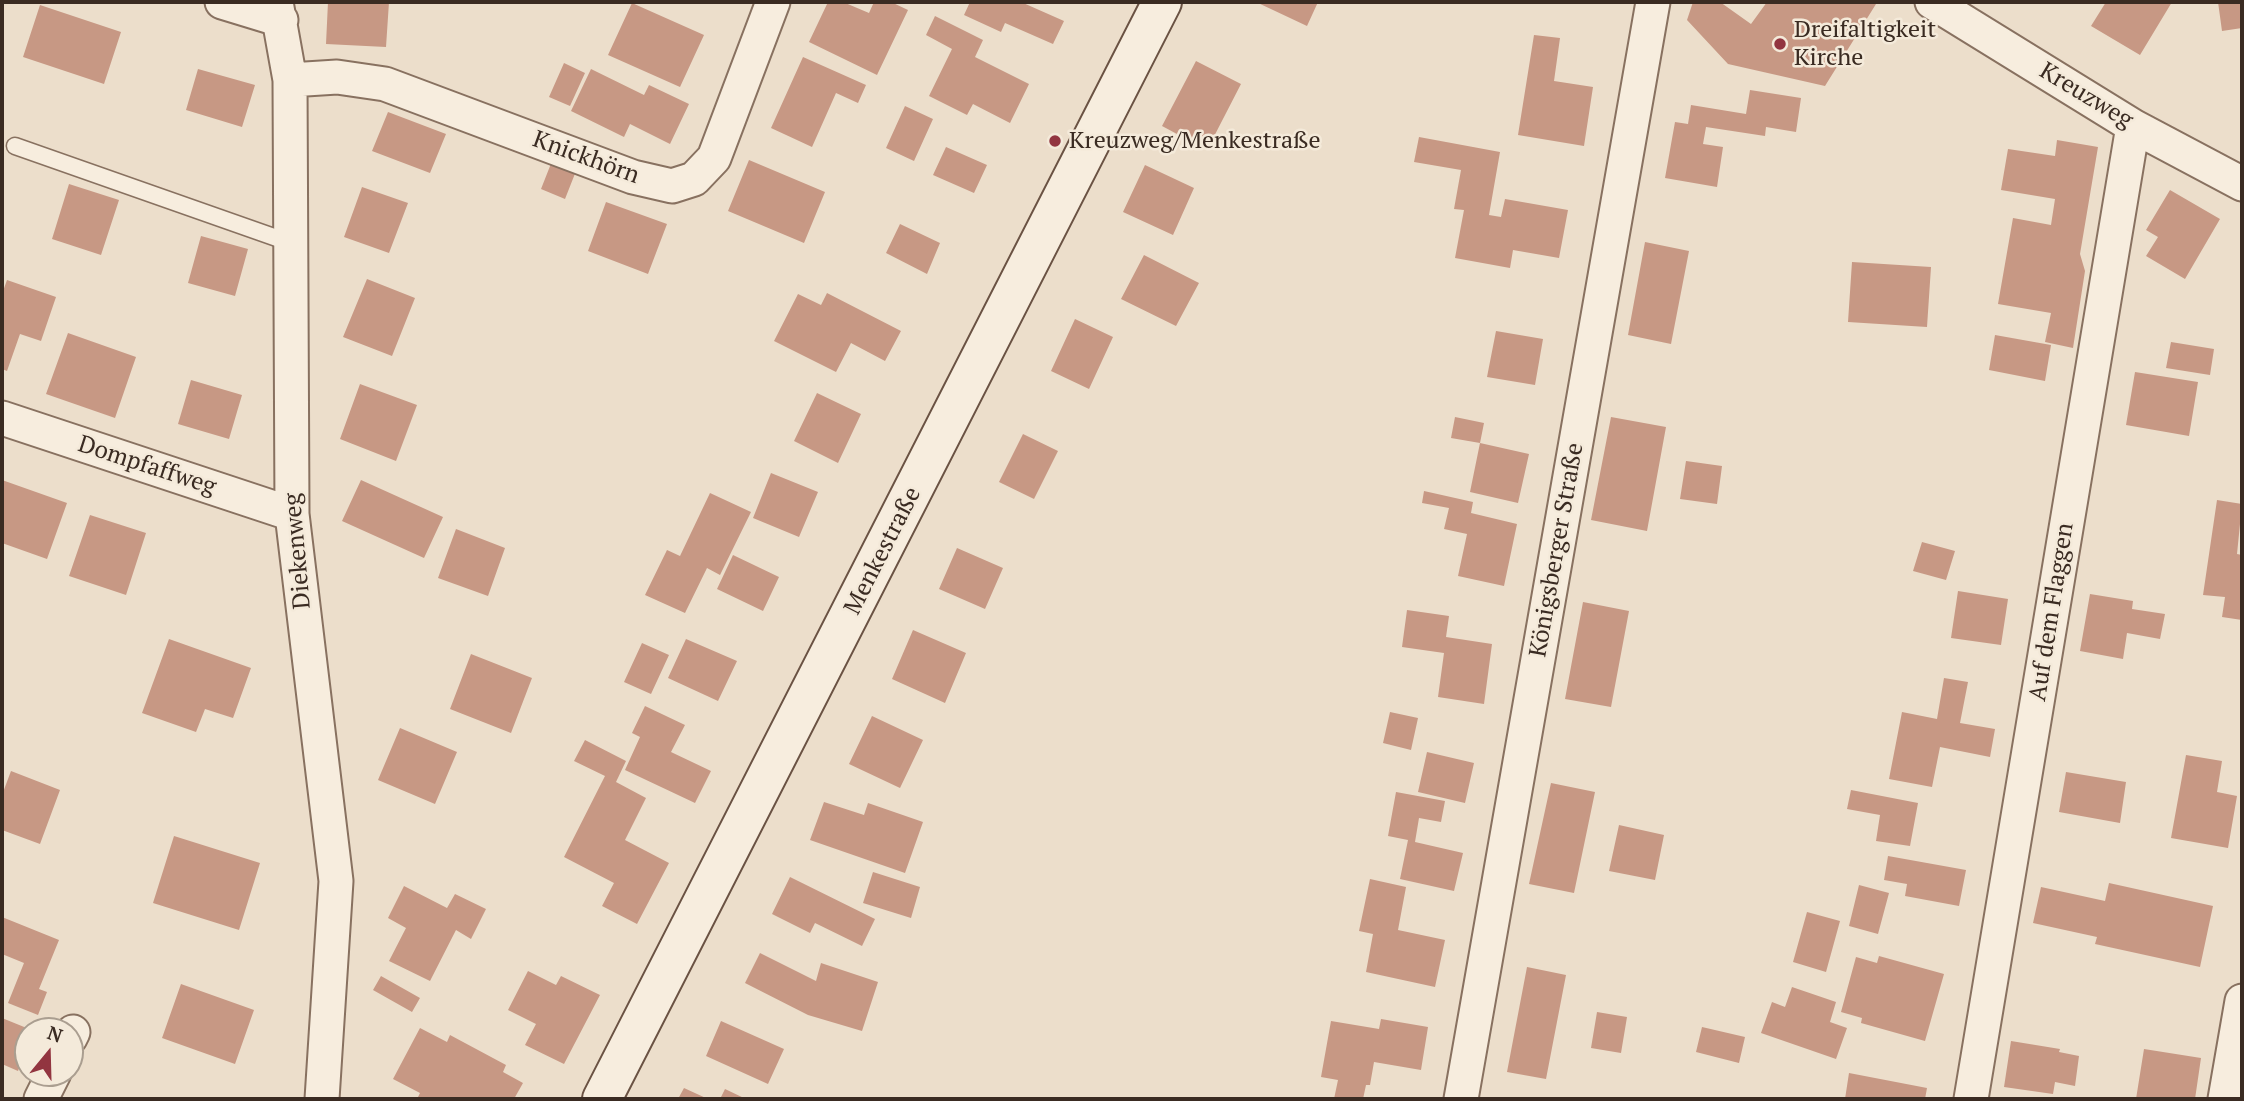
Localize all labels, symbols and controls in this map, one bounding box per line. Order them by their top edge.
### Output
place label: Dreifaltigkeit Kirche [1794,16,1936,72]
marker: Dreifaltigkeit Kirche [1772,36,1788,52]
street label: Kreuzweg [2034,57,2138,135]
street label: Knickhörn [529,125,643,191]
place label: Kreuzweg/Menkestraße [1069,127,1320,155]
marker: Kreuzweg/Menkestraße [1047,133,1063,149]
street label: Dompfaffweg [74,430,220,502]
street label: Königsberger Straße [1524,441,1590,659]
street label: Menkestraße [839,482,927,620]
street label: Diekenweg [279,492,317,610]
street label: Auf dem Flaggen [2024,521,2080,703]
north arrow [14,1017,84,1087]
text: N [44,1019,66,1048]

